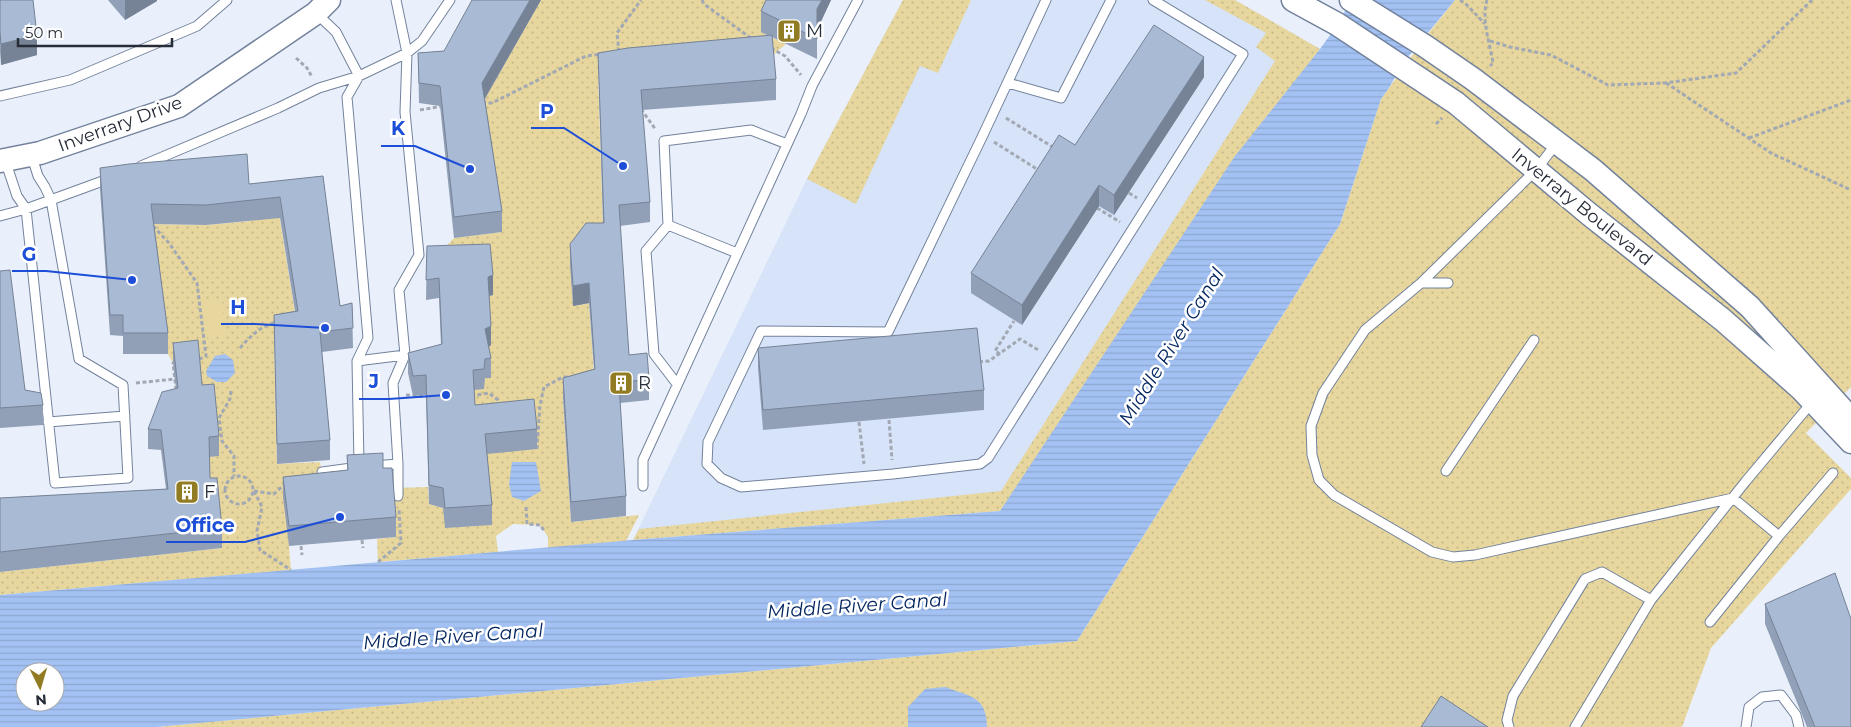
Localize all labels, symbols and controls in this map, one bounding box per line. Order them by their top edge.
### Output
scale bar [18,15,171,47]
building icon: M [776,18,802,44]
place label: M [806,20,823,42]
text: 50 m [25,23,63,42]
street label: Inverrary Drive [55,91,185,157]
callout: P [531,94,564,128]
text: P [540,100,554,123]
callout: K [381,112,415,146]
text: K [391,117,406,140]
street label: Inverrary Boulevard [1507,143,1657,271]
callout: G [12,237,46,271]
text: G [22,243,36,266]
water label: Middle River Canal [1114,263,1229,429]
callout: H [221,290,256,324]
text: H [230,296,246,319]
callout: J [359,365,389,399]
text: J [368,370,379,393]
building icon: R [608,370,634,396]
place label: R [638,372,651,394]
building icon: F [174,479,200,505]
place label: F [204,481,215,503]
callout: Office [166,508,245,542]
text: Office [175,514,235,537]
water label: Middle River Canal [766,588,949,623]
water label: Middle River Canal [362,619,545,654]
north arrow [15,662,65,712]
text: N [35,690,48,709]

